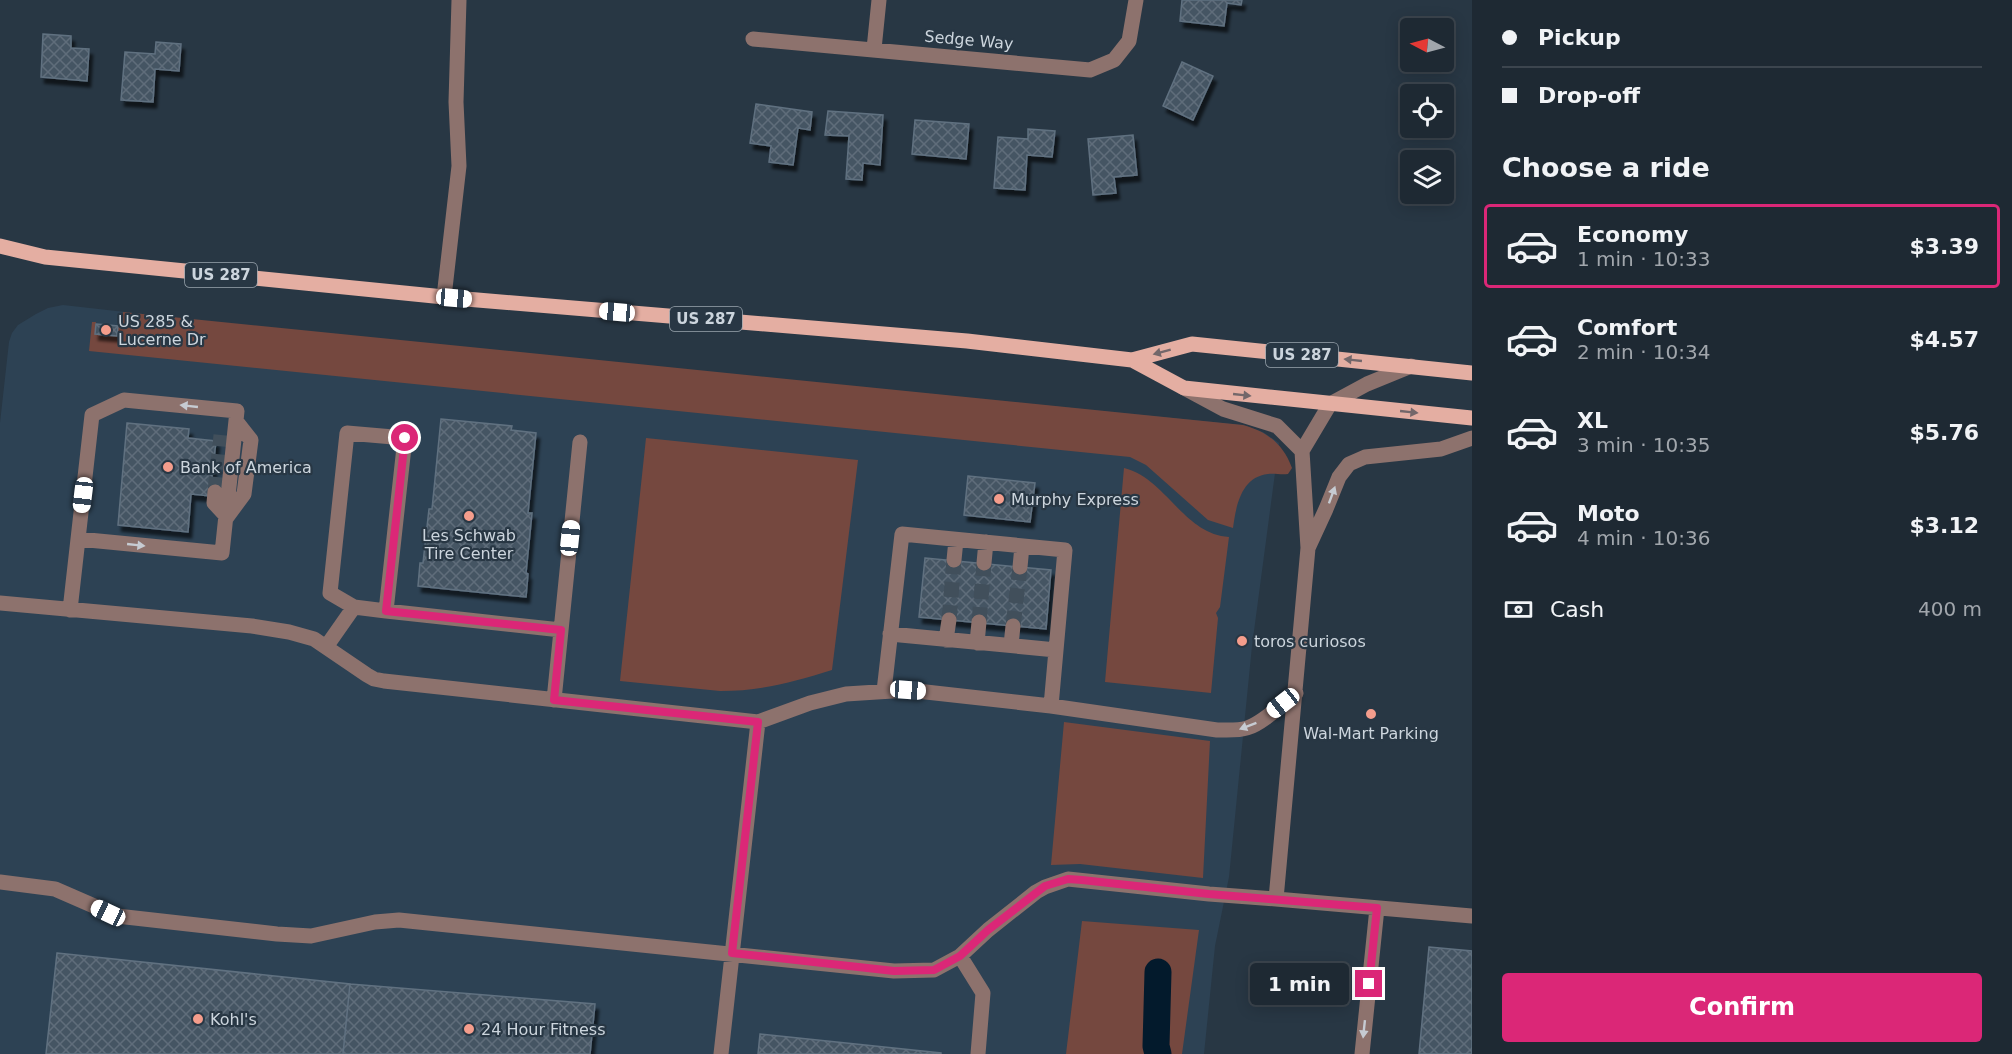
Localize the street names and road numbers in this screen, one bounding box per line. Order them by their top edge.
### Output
street label: Sedge Way [924,27,1014,53]
road number: US 287 [185,263,257,287]
road number: US 287 [670,307,742,331]
road number: US 287 [1266,343,1338,367]

